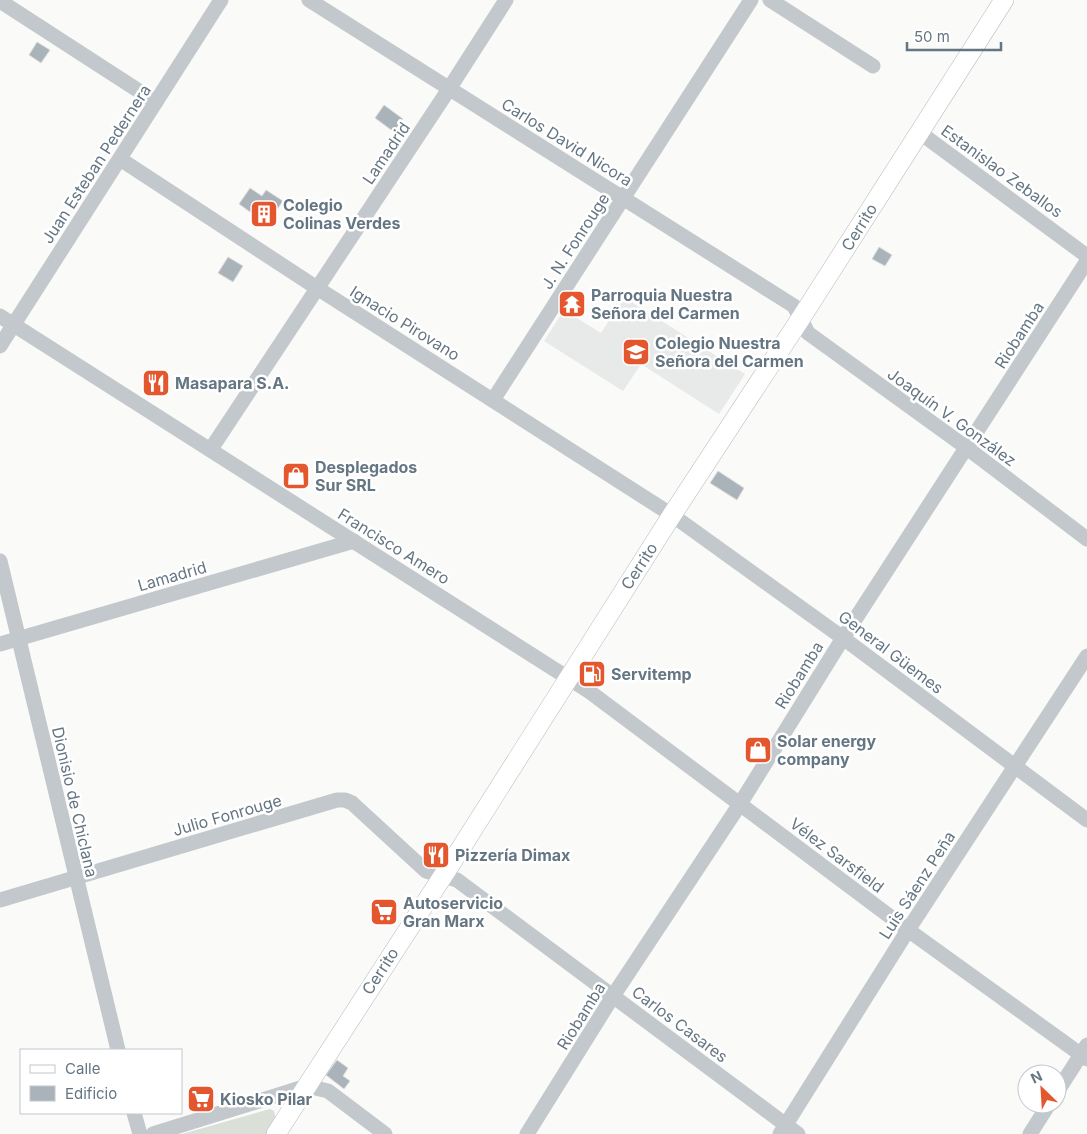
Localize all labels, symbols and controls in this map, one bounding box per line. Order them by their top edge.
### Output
scale bar [907,20,1001,52]
text: 50 m [914,27,950,46]
street label: Juan Esteban Pedernera [37,81,155,247]
street label: Carlos David Nicora [498,94,636,190]
street label: Lamadrid [358,118,414,188]
street label: Estanislao Zeballos [937,120,1067,222]
street label: J. N. Fonrouge [536,189,614,293]
place label: Colegio Colinas Verdes [283,195,401,233]
building icon: Colegio Colinas Verdes [249,199,279,229]
street label: Cerrito [837,200,881,254]
street label: Ignacio Pirovano [346,281,464,365]
place label: Parroquia Nuestra Señora del Carmen [591,285,740,323]
temple icon: Parroquia Nuestra Señora del Carmen [557,289,587,319]
street label: Riobamba [990,298,1048,372]
place label: Colegio Nuestra Señora del Carmen [655,333,804,371]
school or university icon: Colegio Nuestra Señora del Carmen [621,337,651,367]
street label: Joaquín V. González [884,364,1020,470]
restaurant icon: Masapara S.A. [141,368,171,398]
place label: Masapara S.A. [175,373,289,393]
place label: Desplegados Sur SRL [315,457,417,495]
shop icon: Desplegados Sur SRL [281,461,311,491]
street label: Francisco Amero [334,504,454,588]
street label: Cerrito [616,539,662,593]
street label: Lamadrid [135,557,209,595]
street label: General Güemes [835,606,947,698]
street label: Riobamba [770,638,828,712]
fuel station icon: Servitemp [577,659,607,689]
place label: Servitemp [611,664,692,684]
street label: Dionisio de Chiclana [48,725,102,879]
place label: Solar energy company [777,731,876,769]
shop icon: Solar energy company [743,735,773,765]
street label: Julio Fonrouge [170,790,284,840]
street label: Vélez Sarsfield [786,813,888,897]
street label: Luis Sáenz Peña [875,827,959,943]
restaurant icon: Pizzería Dimax [421,840,451,870]
place label: Pizzería Dimax [455,845,570,865]
place label: Autoservicio Gran Marx [403,893,503,931]
supermarket icon: Autoservicio Gran Marx [369,897,399,927]
street label: Cerrito [357,944,403,998]
street label: Riobamba [552,979,610,1053]
street label: Carlos Casares [628,981,732,1067]
legend [20,1049,182,1114]
text: Calle [65,1059,100,1078]
north arrow [1017,1064,1067,1114]
text: N [1028,1067,1045,1087]
text: Edificio [65,1084,117,1103]
supermarket icon: Kiosko Pilar [186,1084,216,1114]
place label: Kiosko Pilar [220,1089,313,1109]

